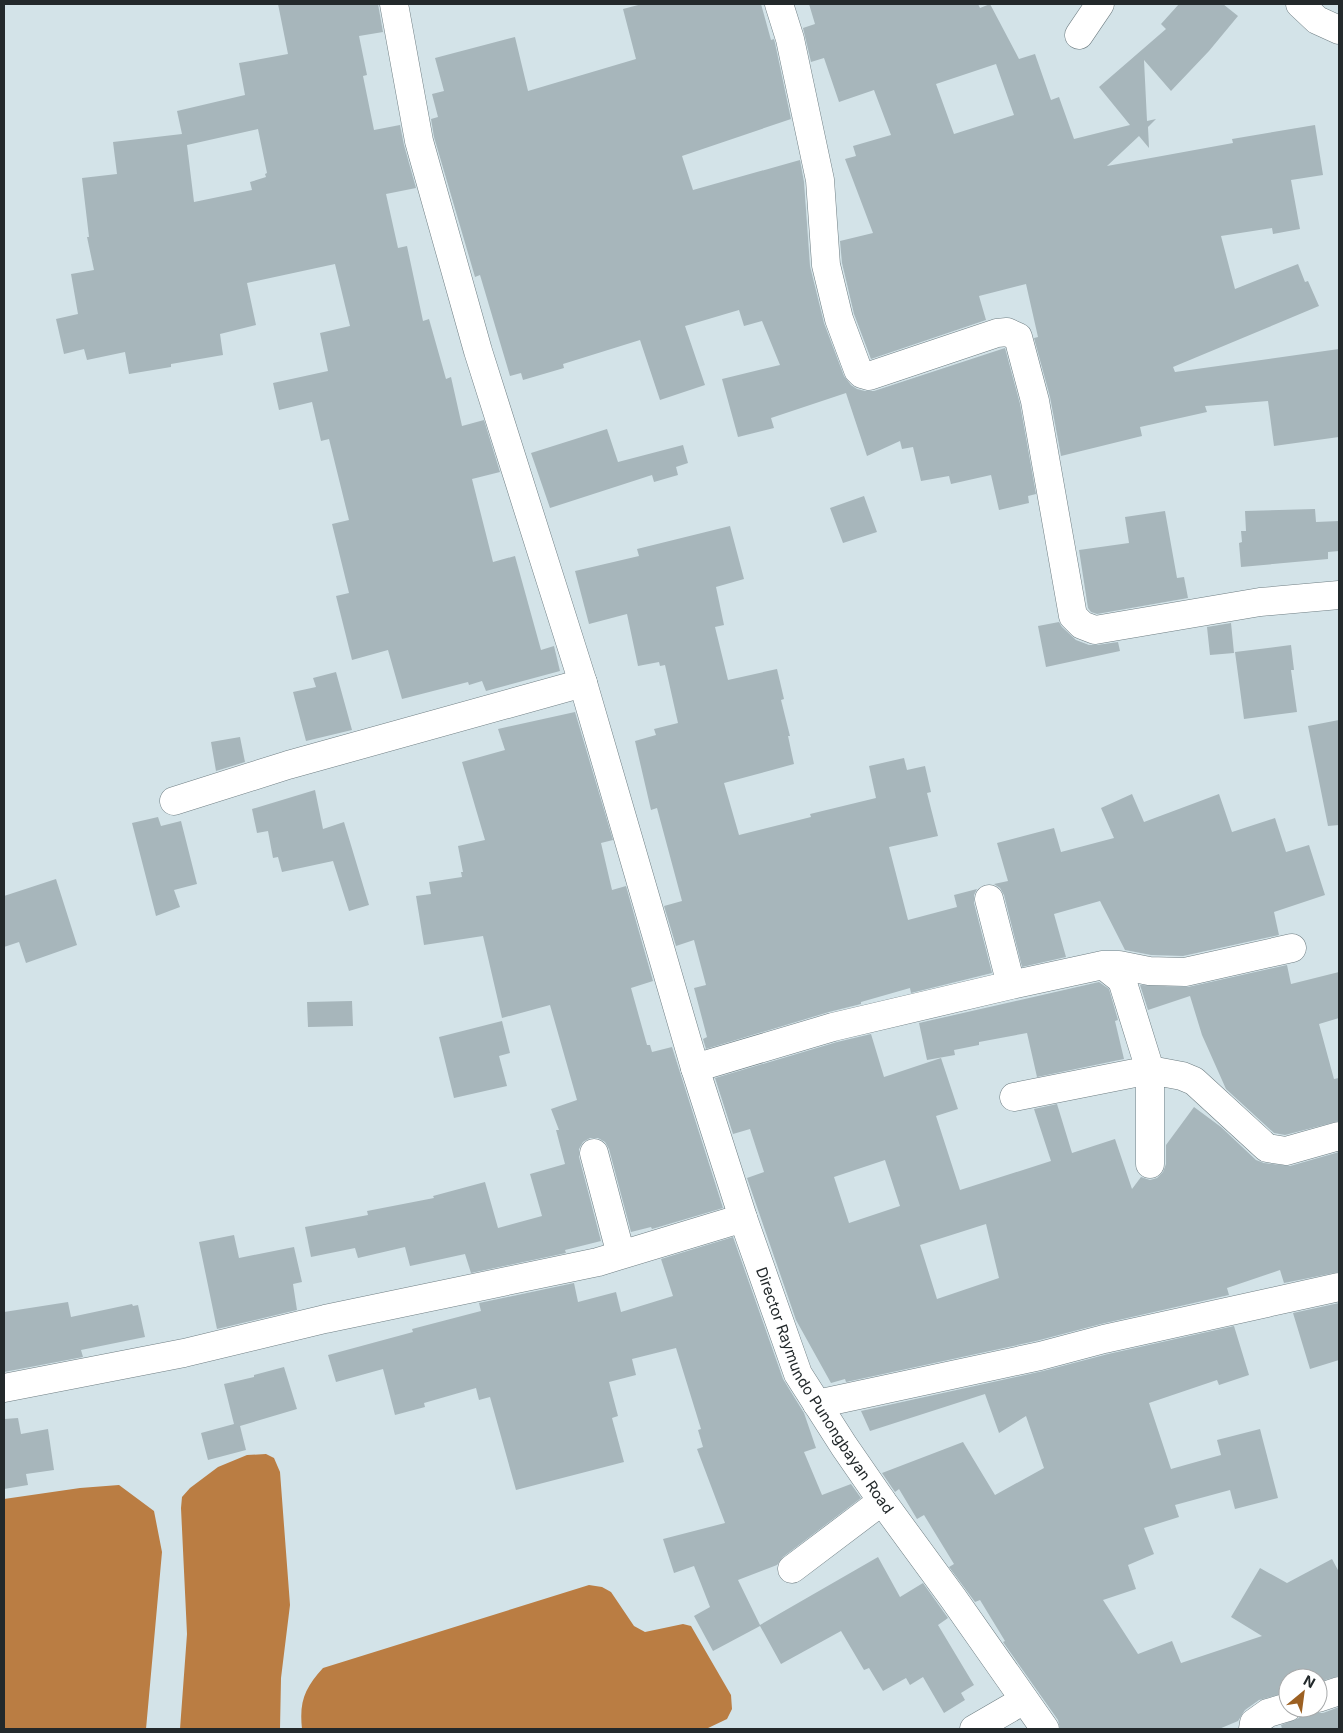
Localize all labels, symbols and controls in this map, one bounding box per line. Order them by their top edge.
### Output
street label: Director Raymundo Punongbayan Road [752,1264,898,1517]
north arrow [1278,1668,1328,1718]
text: N [1301,1671,1318,1691]

